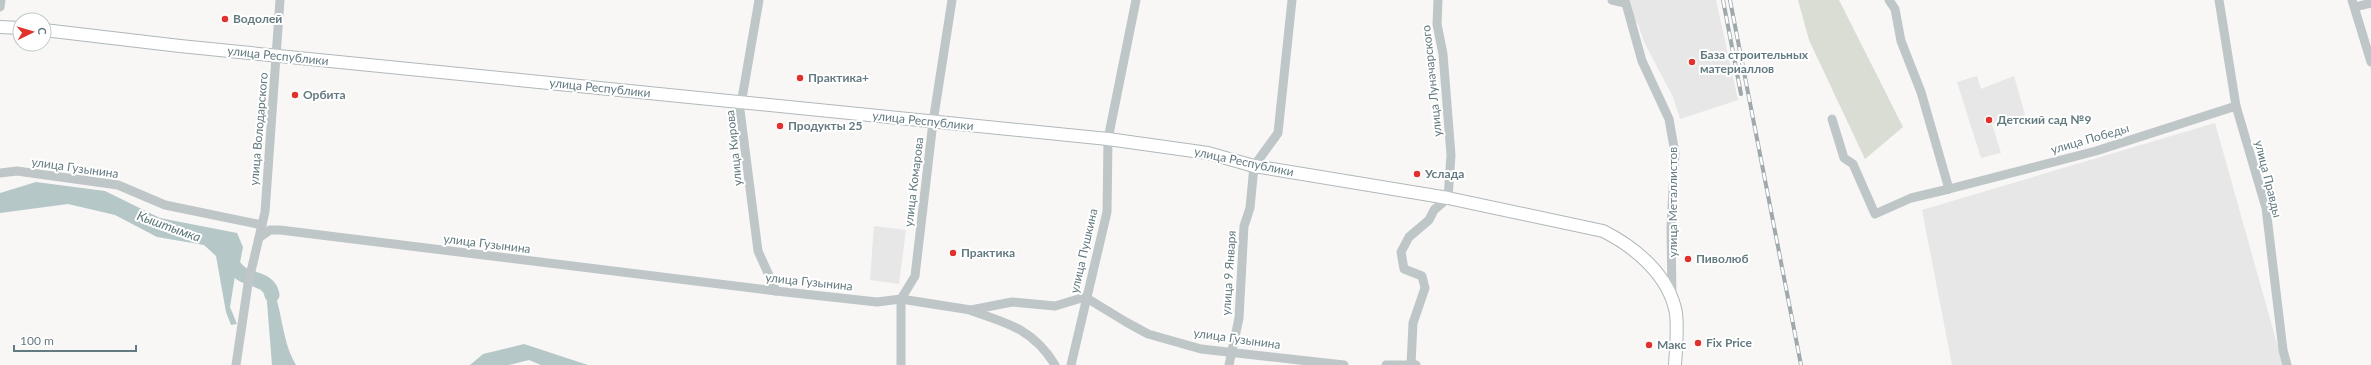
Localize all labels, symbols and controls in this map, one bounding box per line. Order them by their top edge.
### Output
place label: Водолей [233,11,282,26]
north arrow [12,12,52,52]
marker: Водолей [220,14,230,24]
street label: улица Луначарского [1418,24,1445,138]
text: С [36,27,49,36]
street label: улица Республики [227,43,329,68]
place label: База cтроительных материаллов [1700,47,1809,76]
marker: База cтроительных материаллов [1687,57,1697,67]
place label: Практика+ [808,70,869,85]
street label: улица Володарского [246,71,271,186]
marker: Практика+ [795,73,805,83]
street label: улица Республики [549,75,651,100]
place label: Орбита [303,87,346,102]
marker: Орбита [290,90,300,100]
street label: улица Республики [872,108,974,133]
street label: улица Кирова [722,109,745,187]
place label: Детский сад №9 [1997,112,2091,127]
marker: Детский сад №9 [1984,115,1994,125]
place label: Продукты 25 [788,118,862,133]
street label: улица Победы [2049,120,2131,157]
marker: Продукты 25 [775,121,785,131]
street label: улица Комарова [901,136,926,228]
street label: улица Правды [2252,139,2285,219]
street label: улица Республики [1193,144,1295,179]
street label: улица Металлистов [1665,147,1680,257]
street label: улица Гузынина [31,154,120,181]
place label: Услада [1424,166,1464,181]
marker: Услада [1412,169,1422,179]
water label: Кыштымка [135,207,203,245]
street label: улица Пушкина [1066,207,1101,295]
street label: улица 9 Января [1218,230,1239,316]
street label: улица Гузынина [443,231,532,256]
place label: Практика [961,245,1015,260]
marker: Практика [948,248,958,258]
place label: Пиволюб [1696,251,1749,266]
marker: Пиволюб [1683,254,1693,264]
street label: улица Гузынина [765,269,853,294]
street label: улица Гузынина [1193,325,1282,352]
scale bar [14,327,136,353]
text: 100 m [20,333,54,348]
place label: Fix Price [1706,335,1753,350]
place label: Макс [1657,337,1687,352]
marker: Fix Price [1693,338,1703,348]
marker: Макс [1644,340,1654,350]

